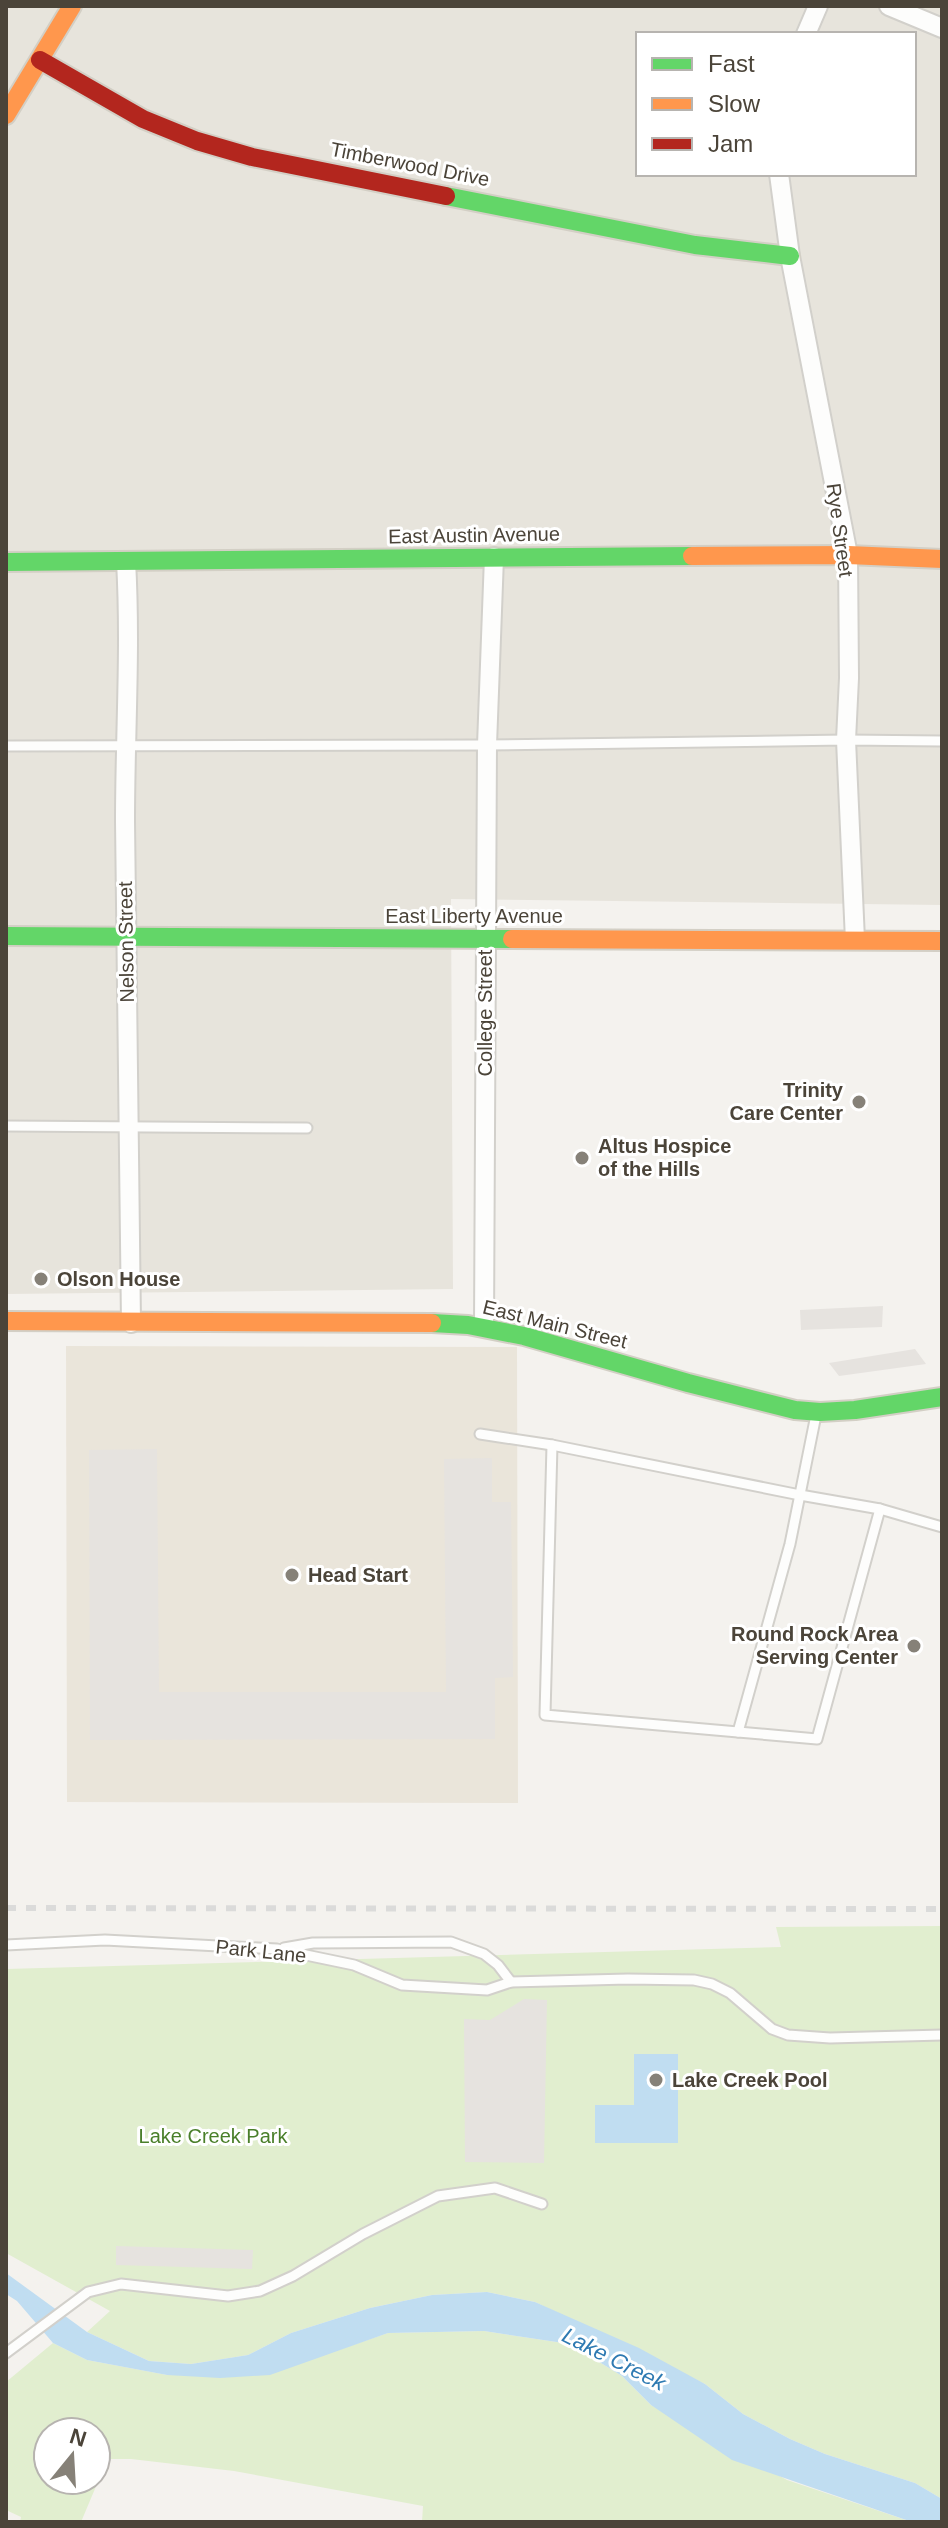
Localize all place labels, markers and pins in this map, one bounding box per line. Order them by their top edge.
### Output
place label: Trinity Care Center [730,1079,844,1124]
marker: Trinity Care Center [850,1093,868,1111]
place label: Altus Hospice of the Hills [598,1135,731,1180]
marker: Altus Hospice of the Hills [573,1149,591,1167]
place label: Olson House [57,1268,180,1290]
marker: Olson House [32,1270,50,1288]
place label: Head Start [308,1564,408,1586]
marker: Head Start [283,1566,301,1584]
place label: Round Rock Area Serving Center [731,1623,899,1668]
marker: Round Rock Area Serving Center [905,1637,923,1655]
place label: Lake Creek Pool [672,2069,828,2091]
marker: Lake Creek Pool [647,2071,665,2089]

